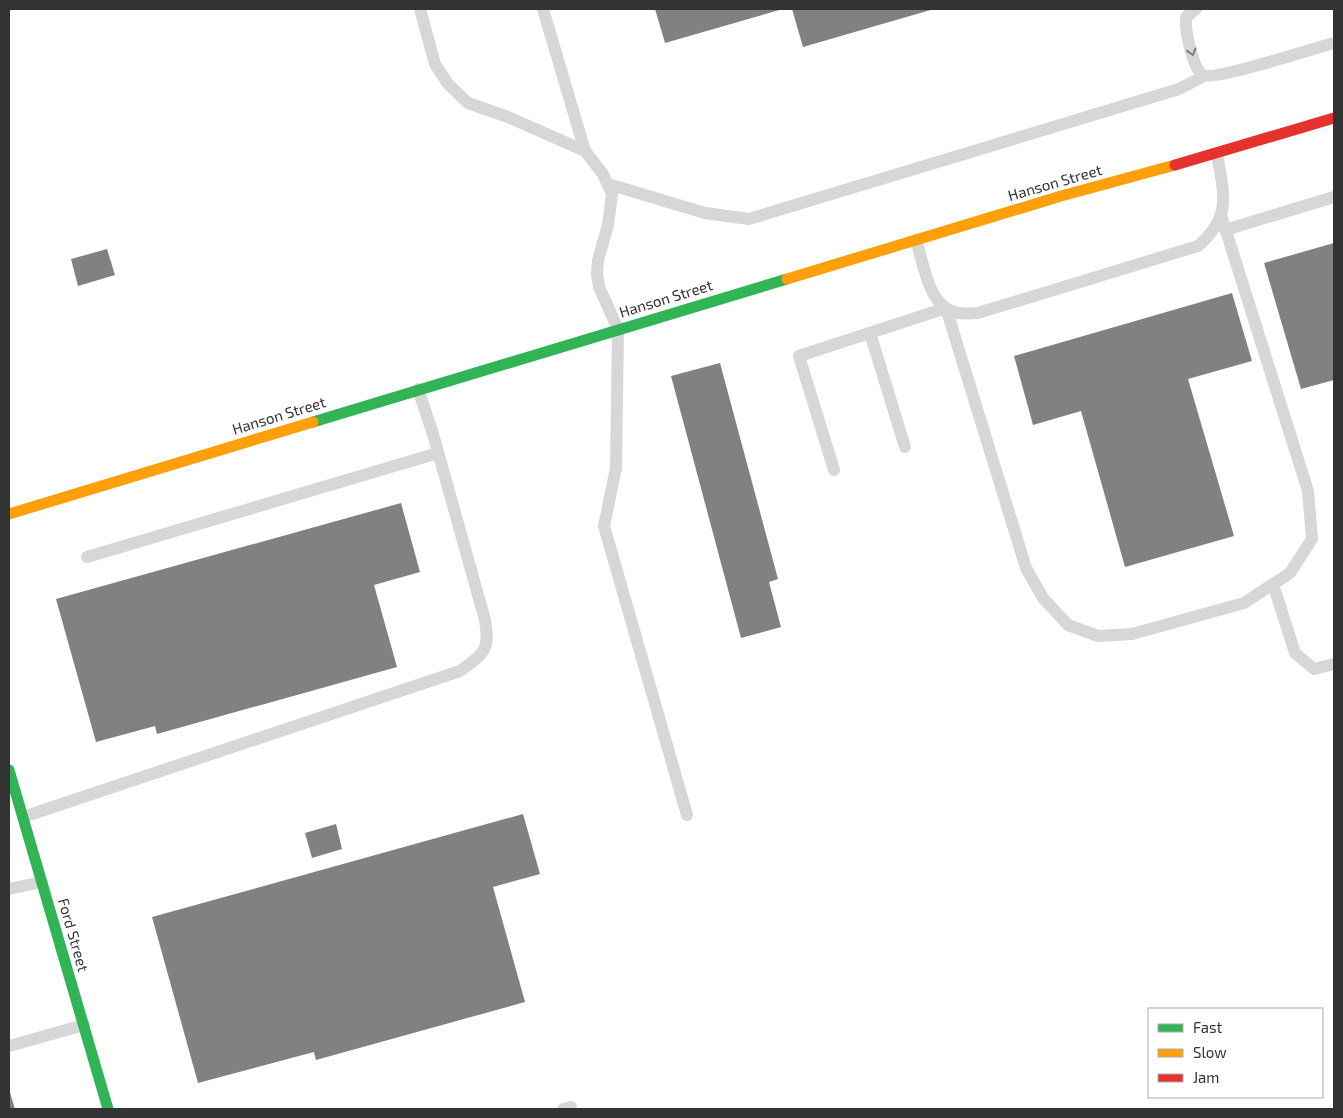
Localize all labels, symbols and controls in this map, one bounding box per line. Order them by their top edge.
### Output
one-way arrow [1186,47,1196,56]
street label: Hanson Street [1006,160,1104,204]
street label: Hanson Street [617,275,715,321]
street label: Hanson Street [230,392,328,438]
street label: Ford Street [55,896,93,974]
legend [1148,1008,1323,1098]
text: Fast [1193,1018,1223,1036]
text: Slow [1193,1043,1227,1061]
text: Jam [1193,1068,1219,1086]

